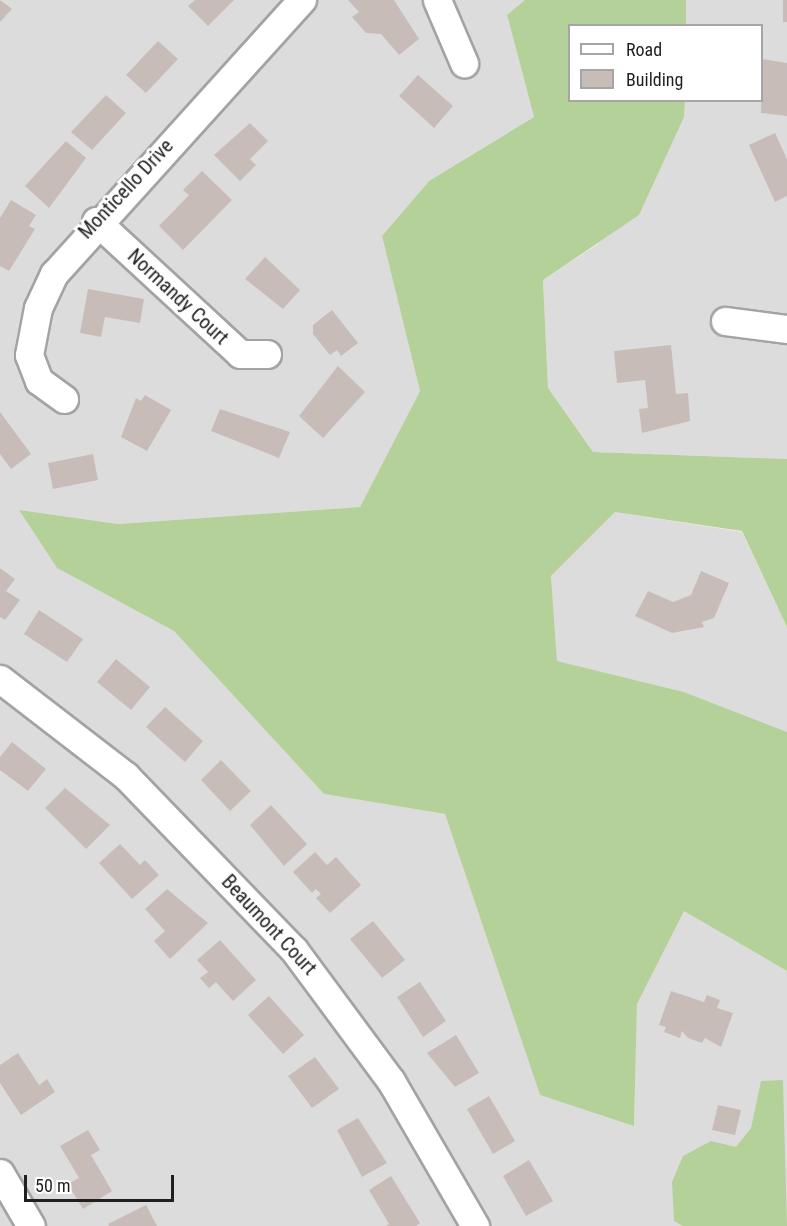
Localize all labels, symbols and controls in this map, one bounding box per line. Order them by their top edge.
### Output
legend [568,24,763,102]
text: Road [626,39,662,60]
text: Building [626,69,683,90]
street label: Monticello Drive [74,134,178,244]
street label: Normandy Court [123,244,233,350]
street label: Beaumont Court [216,870,322,980]
scale bar [27,1163,177,1201]
text: 50 m [35,1175,70,1196]

